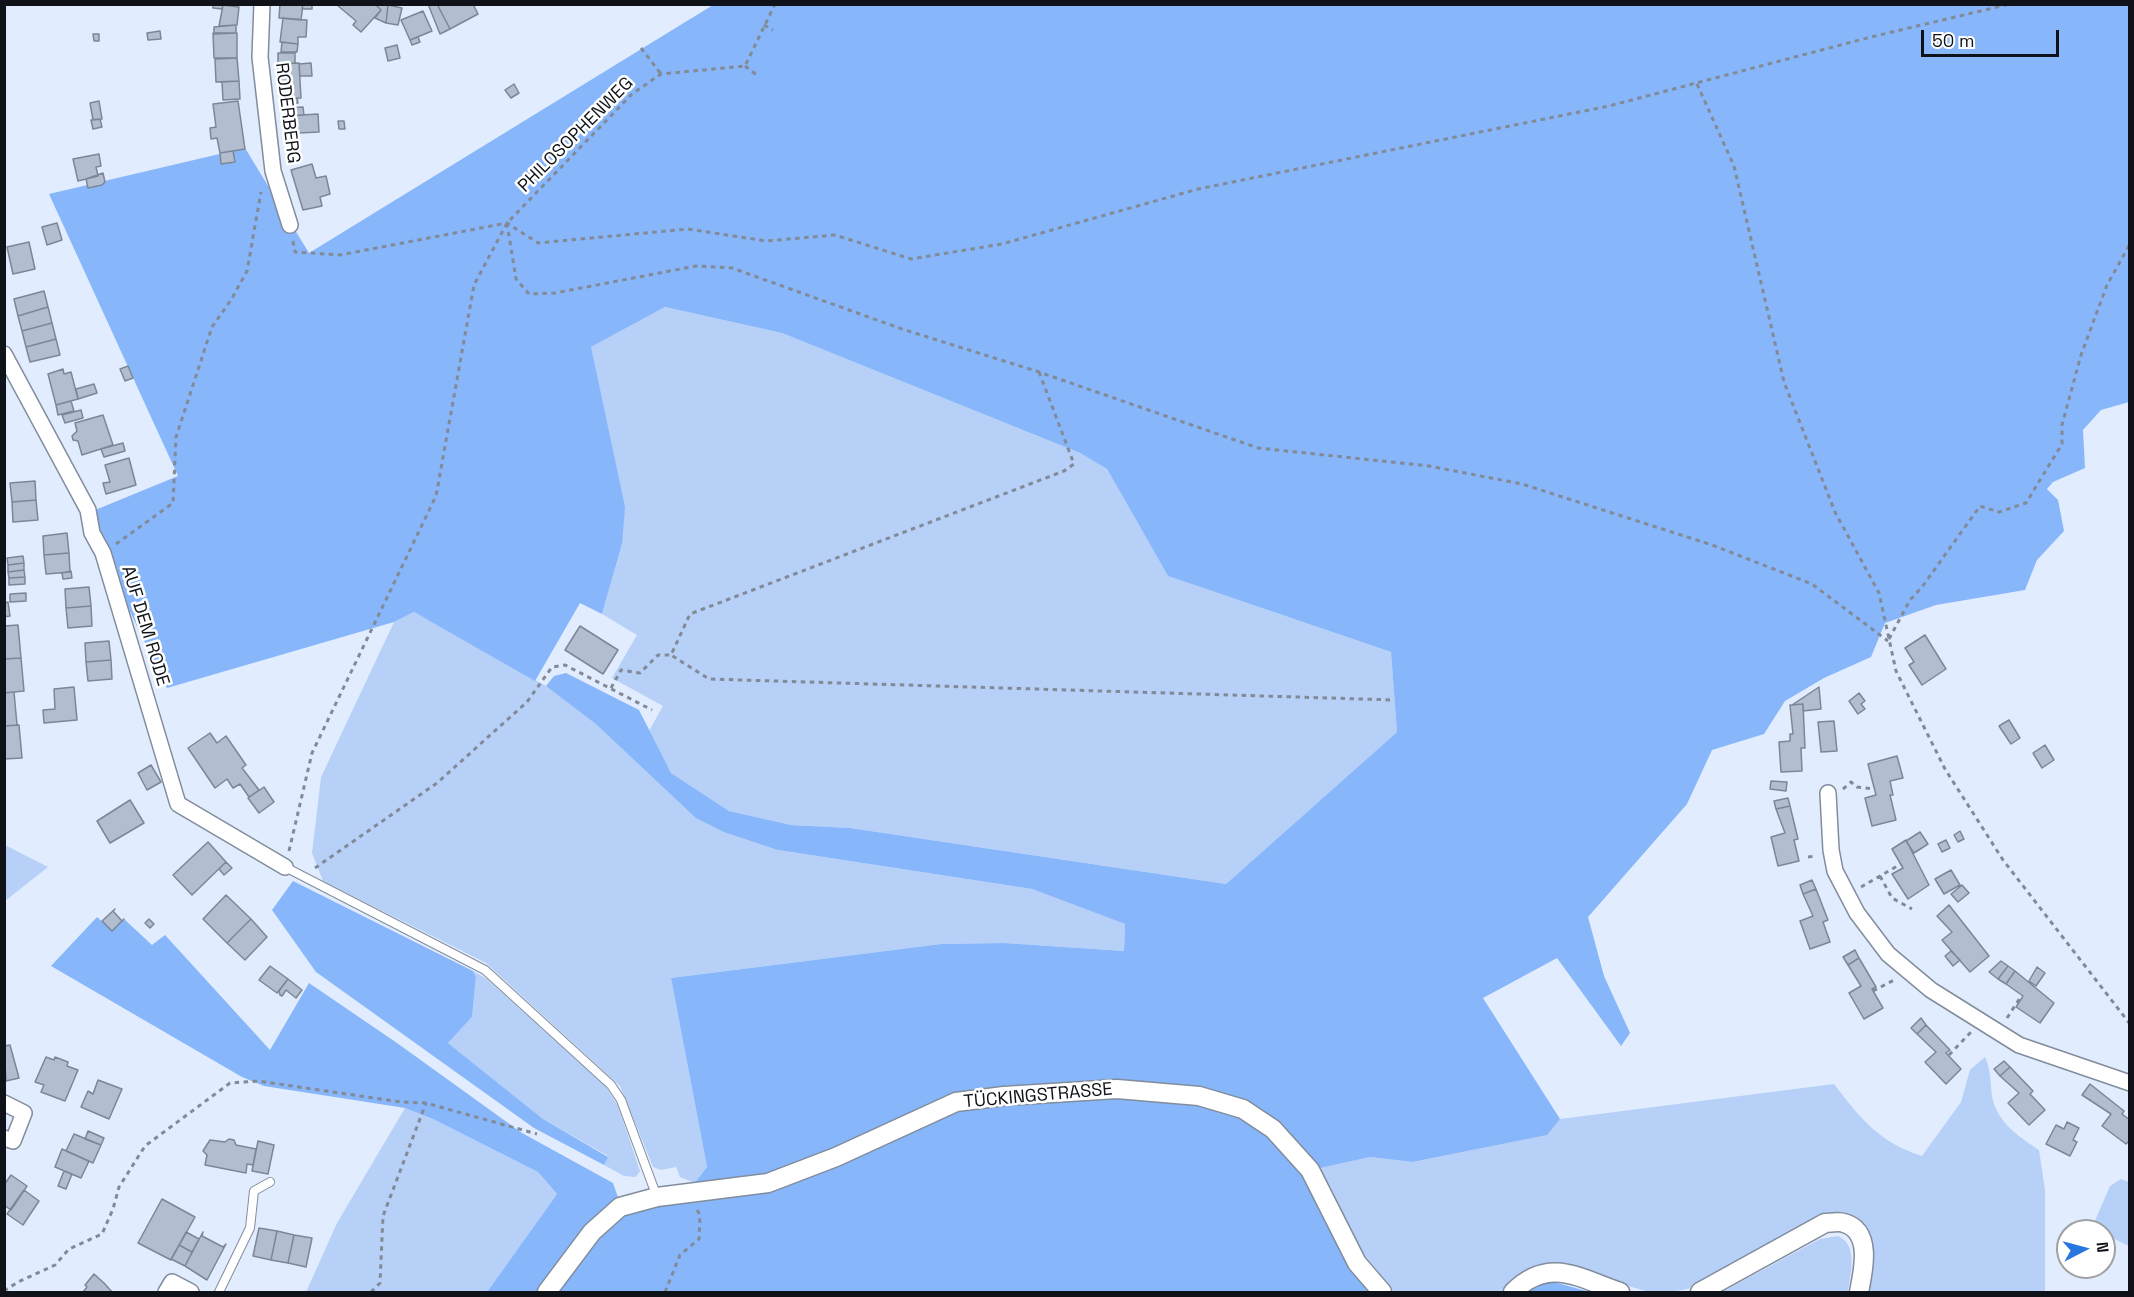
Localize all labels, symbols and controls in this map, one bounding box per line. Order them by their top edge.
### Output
scale bar [1924,18,2062,56]
text: 50 m [1932,29,1974,52]
street label: RODERBERG [270,61,304,165]
street label: PHILOSOPHENWEG [514,73,638,197]
street label: AUF DEM RODE [116,563,174,689]
street label: TÜCKINGSTRASSE [963,1079,1113,1113]
north arrow [2056,1219,2116,1279]
text: N [2091,1241,2113,1254]

